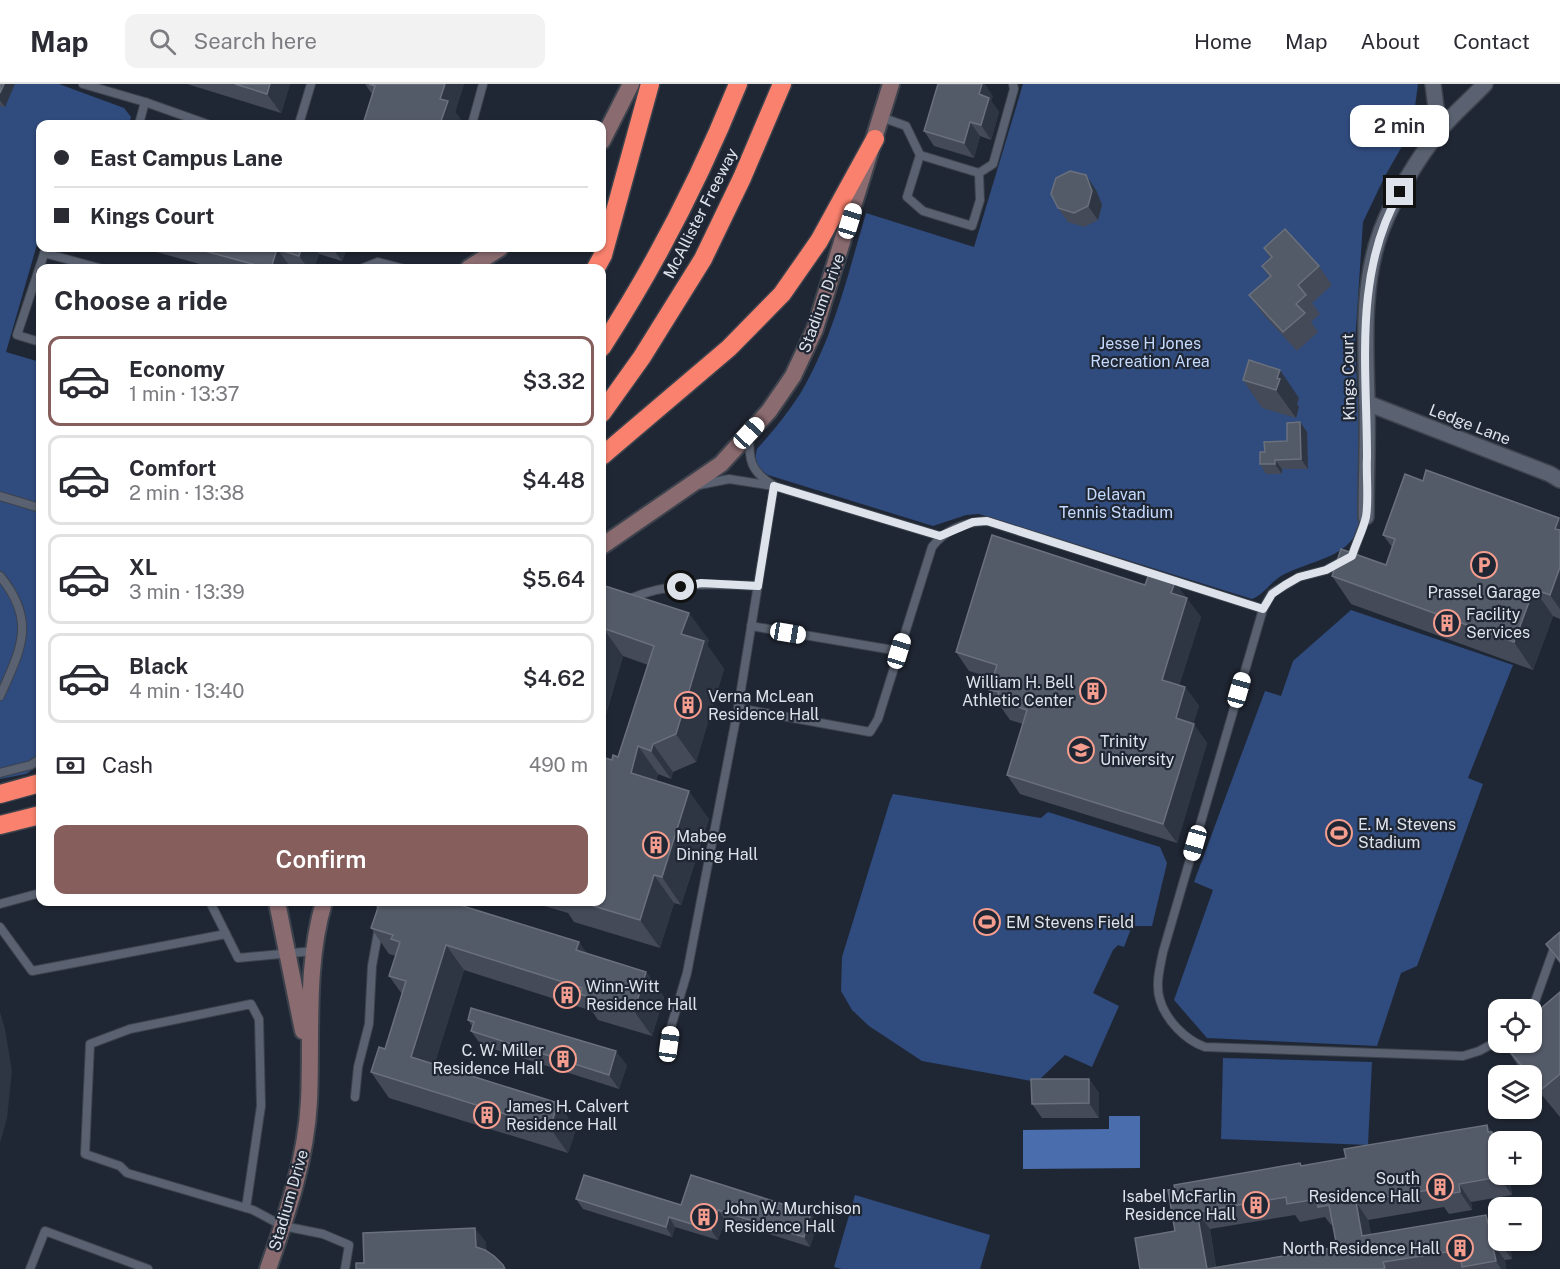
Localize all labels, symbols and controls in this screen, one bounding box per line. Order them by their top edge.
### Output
search box [125,14,545,68]
text: Map [30,25,89,58]
icon: search [146,25,179,58]
text: Search here [194,28,317,54]
text: Home [1194,29,1252,54]
text: Map [1285,29,1328,54]
text: About [1361,29,1420,54]
text: Contact [1453,29,1530,54]
callout: 2 min [1350,105,1450,147]
text: 2 min [1374,114,1425,138]
text: East Campus Lane [90,145,283,171]
street label: McAllister Freeway [659,145,742,282]
route end [1386,178,1413,205]
car [836,201,864,241]
text: Kings Court [90,203,214,229]
street label: Stadium Drive [795,251,848,355]
text: Choose a ride [54,284,228,316]
street label: Kings Court [1338,333,1359,421]
park label: Jesse H Jones Recreation Area [1090,334,1210,371]
icon: car [57,354,111,408]
text: Economy [129,356,225,382]
text: $3.32 [523,368,585,394]
text: 1 min · 13:37 [129,382,240,406]
street label: Ledge Lane [1426,400,1513,449]
car [730,414,768,452]
icon: car [57,453,111,507]
text: Comfort [129,455,216,481]
text: $4.48 [522,467,585,493]
text: 2 min · 13:38 [129,481,245,505]
park label: Delavan Tennis Stadium [1059,485,1173,522]
parking icon: Prassel Garage [1469,550,1499,580]
icon: car [57,552,111,606]
text: XL [129,554,157,580]
text: $5.64 [522,566,585,592]
route start [667,573,694,600]
text: 3 min · 13:39 [129,580,245,604]
place label: Prassel Garage [1427,583,1541,602]
place label: Facility Services [1466,605,1530,642]
building icon: Facility Services [1432,608,1462,638]
car [769,621,807,645]
car [885,631,913,671]
icon: car [57,651,111,705]
text: Black [129,653,188,679]
text: $4.62 [523,665,585,691]
car [1225,670,1253,710]
place label: William H. Bell Athletic Center [962,673,1074,710]
building icon: William H. Bell Athletic Center [1078,676,1108,706]
text: 4 min · 13:40 [129,679,244,703]
place label: Verna McLean Residence Hall [708,687,820,724]
building icon: Verna McLean Residence Hall [673,690,703,720]
place label: Trinity University [1100,732,1175,769]
school or university icon: Trinity University [1066,735,1096,765]
icon: cash [54,749,87,782]
text: Cash [102,752,153,778]
text: 490 m [529,753,588,777]
place label: E. M. Stevens Stadium [1358,815,1456,852]
sports icon: E. M. Stevens Stadium [1324,818,1354,848]
car [1181,823,1209,863]
button: Confirm [54,825,588,894]
place label: Mabee Dining Hall [676,827,758,864]
building icon: Mabee Dining Hall [641,830,671,860]
sports icon: EM Stevens Field [972,907,1002,937]
place label: EM Stevens Field [1006,913,1134,932]
place label: Winn-Witt Residence Hall [586,977,698,1014]
building icon: Winn-Witt Residence Hall [552,980,582,1010]
map controls [1488,999,1542,1251]
button: locate [1488,999,1542,1053]
car [658,1025,680,1063]
place label: C. W. Miller Residence Hall [433,1041,544,1078]
building icon: C. W. Miller Residence Hall [548,1044,578,1074]
button: layers [1488,1065,1542,1119]
place label: James H. Calvert Residence Hall [506,1097,629,1134]
building icon: James H. Calvert Residence Hall [472,1100,502,1130]
button: + [1488,1131,1542,1185]
street label: Stadium Drive [265,1147,312,1253]
place label: South Residence Hall [1309,1169,1420,1206]
building icon: South Residence Hall [1425,1172,1455,1202]
place label: Isabel McFarlin Residence Hall [1122,1187,1236,1224]
building icon: Isabel McFarlin Residence Hall [1241,1190,1271,1220]
button: − [1488,1197,1542,1251]
place label: John W. Murchison Residence Hall [724,1199,861,1236]
building icon: John W. Murchison Residence Hall [689,1202,719,1232]
building icon: North Residence Hall [1445,1233,1475,1263]
place label: North Residence Hall [1282,1239,1440,1258]

